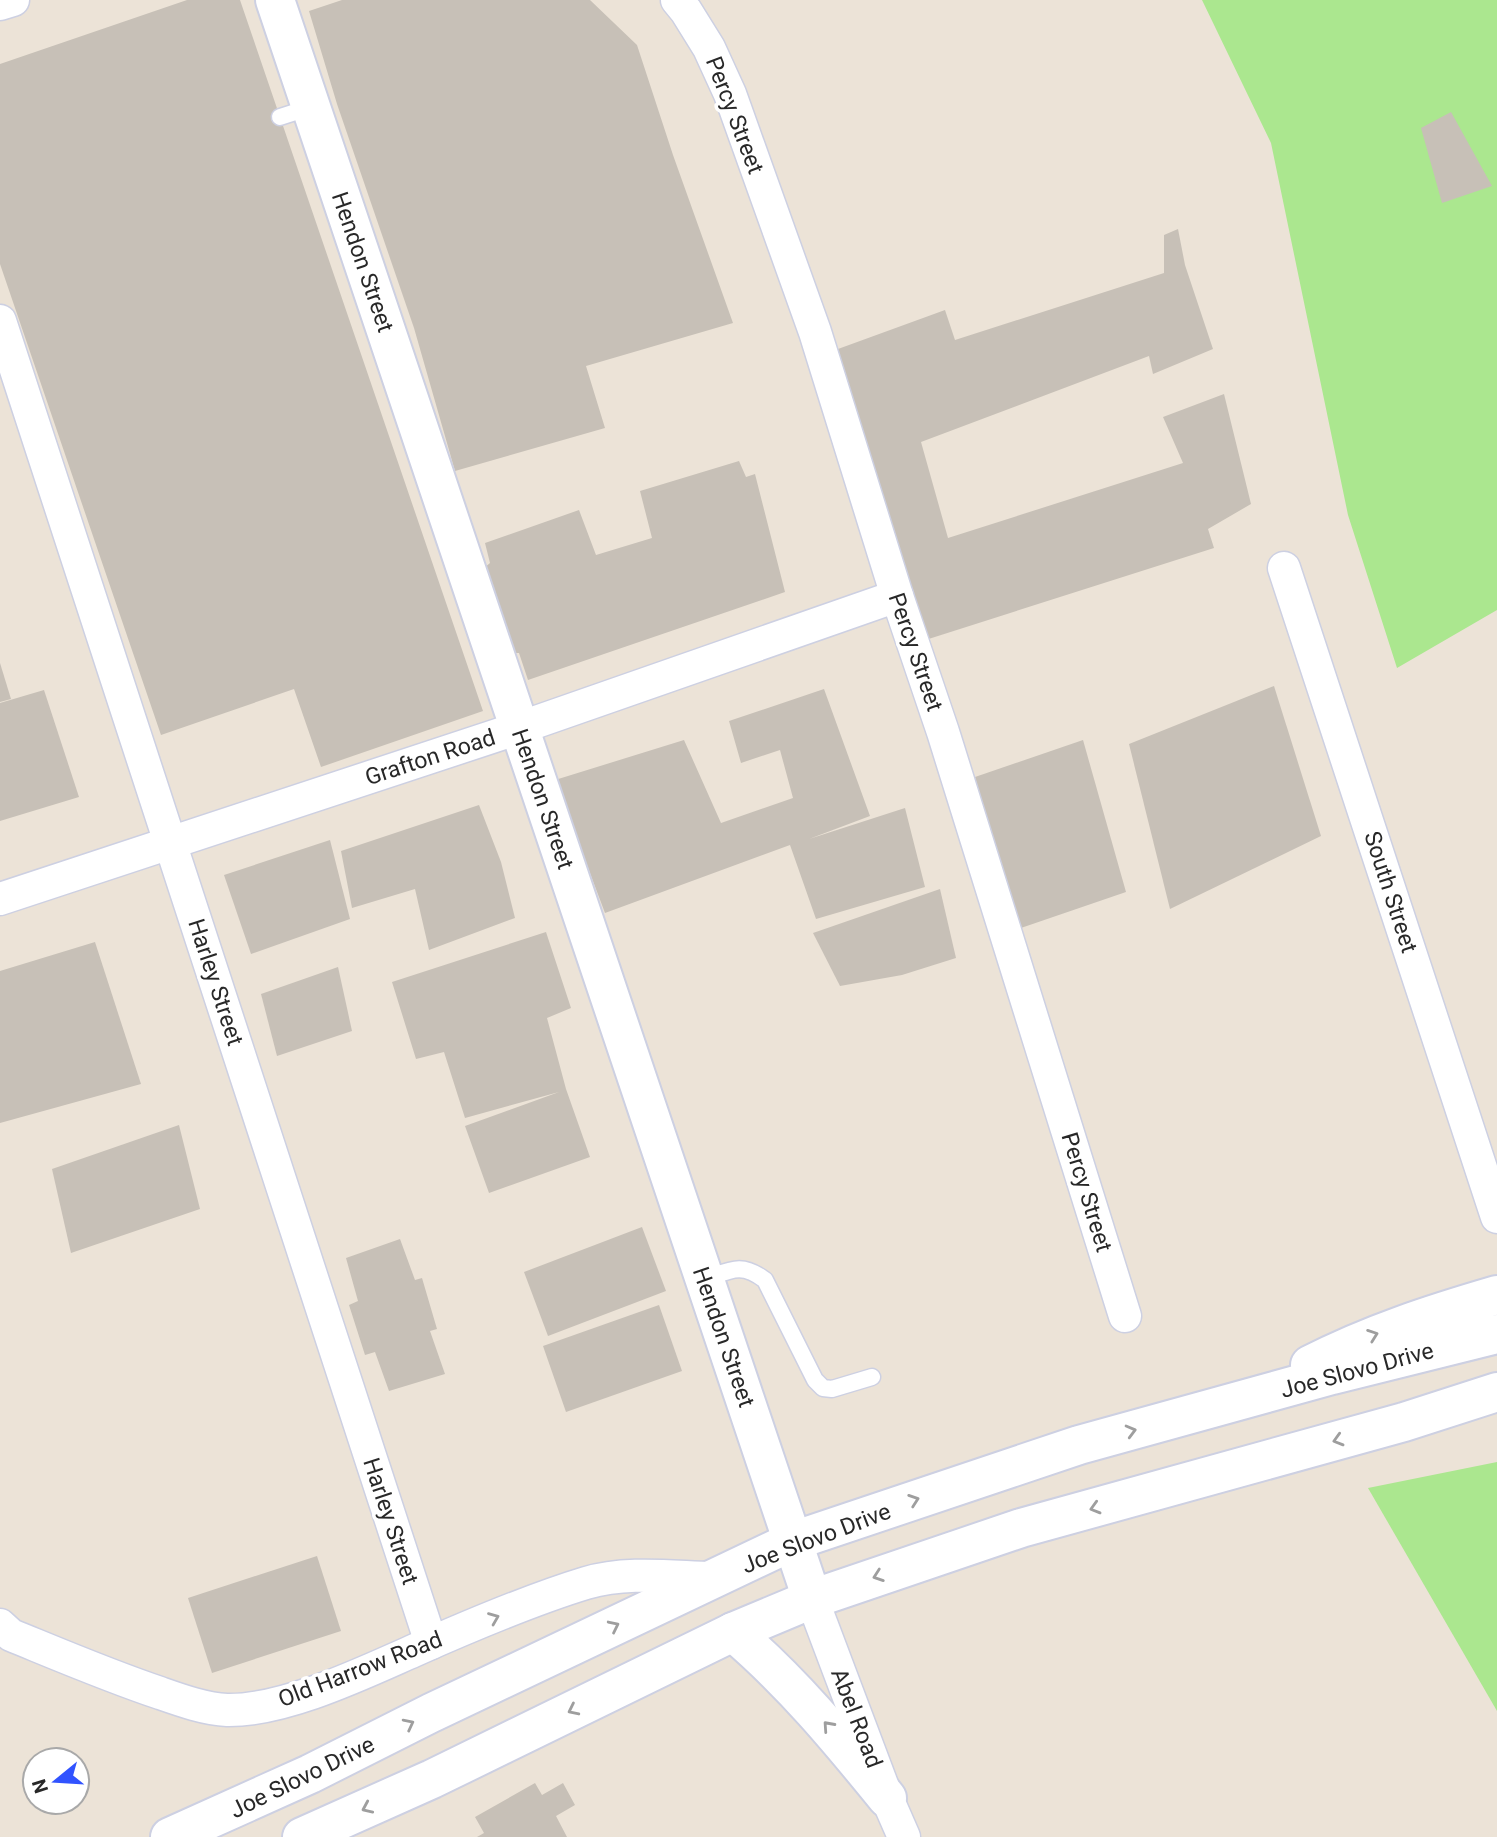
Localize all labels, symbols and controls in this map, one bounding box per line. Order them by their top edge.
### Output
street label: Percy Street [700,53,769,178]
street label: Hendon Street [326,189,399,336]
street label: Percy Street [883,589,948,715]
street label: Grafton Road [362,724,499,791]
street label: Hendon Street [506,726,579,873]
street label: South Street [1358,828,1423,956]
street label: Harley Street [182,915,249,1049]
street label: Percy Street [1056,1129,1117,1255]
street label: Hendon Street [687,1264,760,1411]
one-way arrow [1366,1329,1378,1343]
street label: Joe Slovo Drive [1278,1337,1437,1404]
one-way arrow [1124,1425,1136,1439]
one-way arrow [1332,1432,1344,1446]
street label: Harley Street [357,1454,424,1588]
one-way arrow [908,1494,920,1509]
street label: Joe Slovo Drive [738,1498,894,1579]
one-way arrow [1089,1499,1101,1514]
one-way arrow [873,1568,885,1582]
one-way arrow [488,1612,500,1626]
one-way arrow [607,1620,619,1634]
street label: Old Harrow Road [274,1626,446,1713]
street label: Abel Road [825,1665,888,1772]
one-way arrow [568,1702,580,1716]
one-way arrow [402,1719,414,1733]
one-way arrow [824,1721,837,1734]
street label: Joe Slovo Drive [226,1731,379,1824]
north arrow [21,1746,91,1816]
text: N [27,1776,53,1796]
one-way arrow [362,1800,374,1814]

